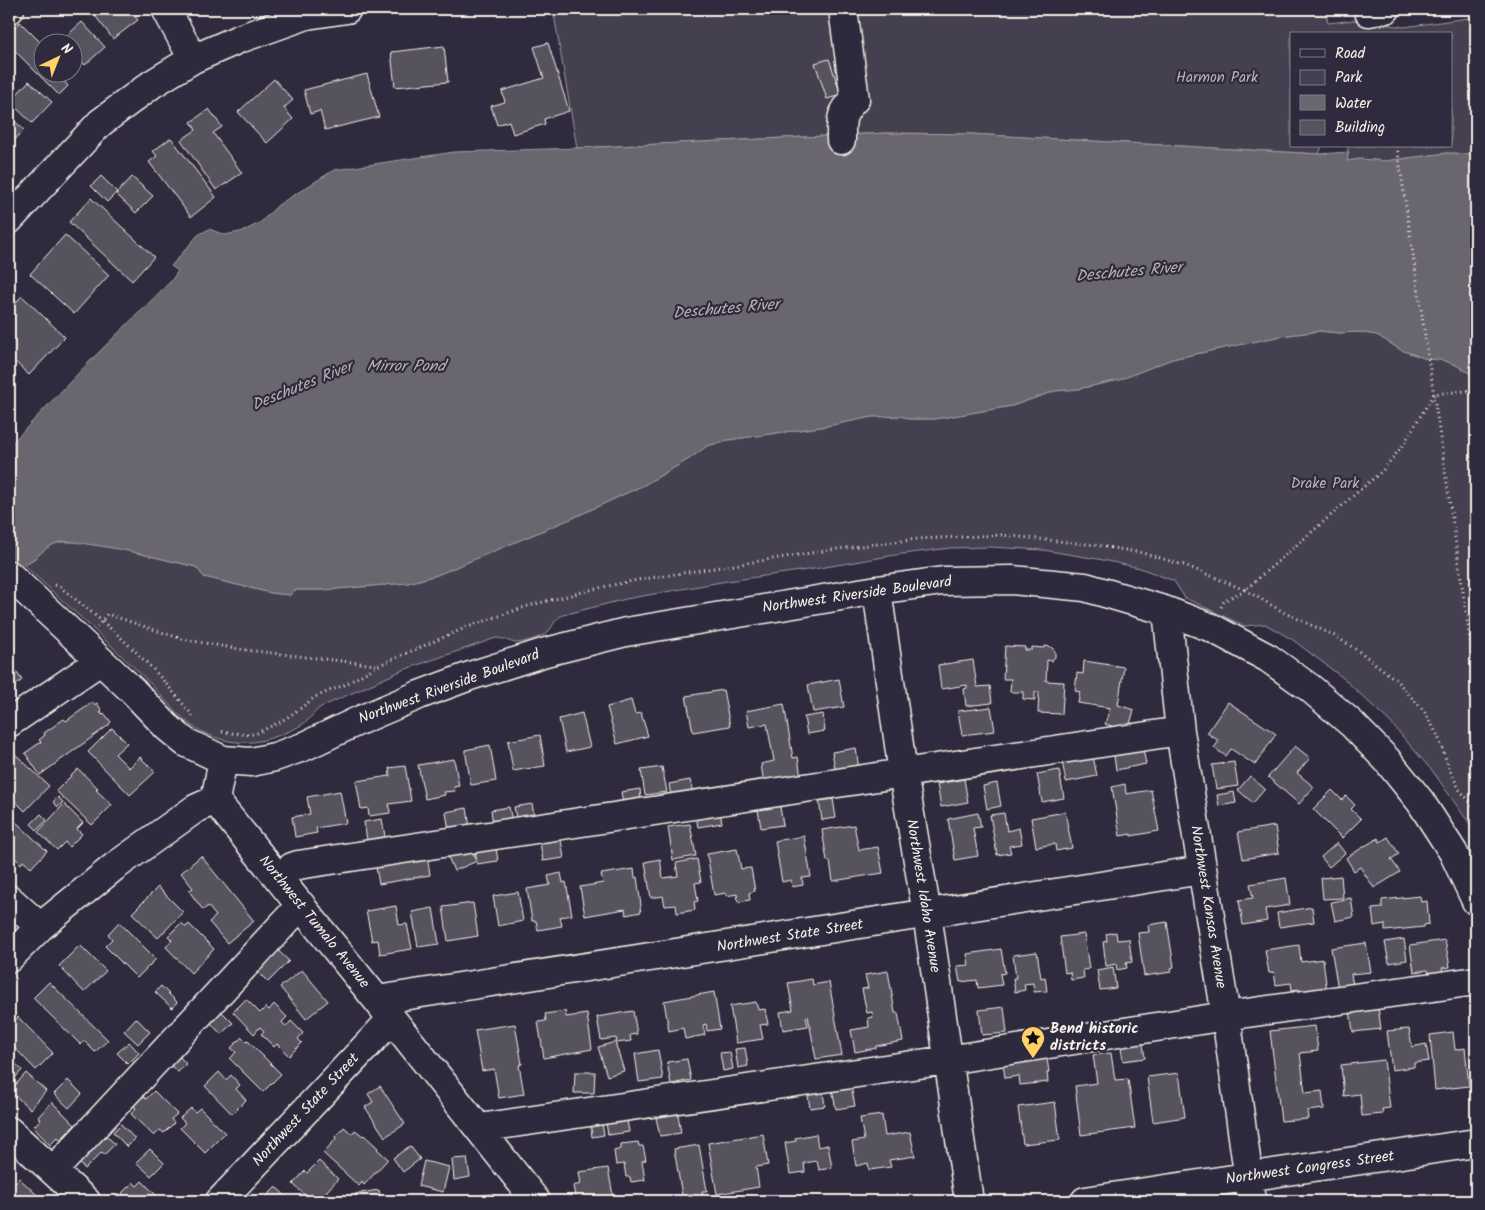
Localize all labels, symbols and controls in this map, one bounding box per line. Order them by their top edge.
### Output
north arrow [32,32,82,82]
legend [1290,32,1452,148]
text: N [55,38,77,60]
text: Road [1335,42,1366,66]
park label: Harmon Park [1176,66,1259,90]
text: Park [1335,66,1363,90]
text: Water [1335,92,1372,116]
text: Building [1335,116,1385,140]
water label: Deschutes River [1075,255,1187,289]
water label: Deschutes River [672,292,784,326]
water label: Deschutes River [248,353,360,418]
water label: Mirror Pond [367,354,449,379]
park label: Drake Park [1291,472,1360,496]
street label: Northwest Riverside Boulevard [761,570,954,620]
street label: Northwest Riverside Boulevard [355,643,543,731]
street label: Northwest Idaho Avenue [899,818,947,975]
street label: Northwest Kansas Avenue [1183,824,1233,990]
street label: Northwest Tumalo Avenue [253,850,376,994]
street label: Northwest State Street [715,913,865,959]
place label: Bend historic districts [1050,1017,1138,1058]
place icon: Bend historic districts [1020,1025,1046,1059]
street label: Northwest State Street [247,1047,365,1172]
street label: Northwest Congress Street [1224,1144,1396,1192]

